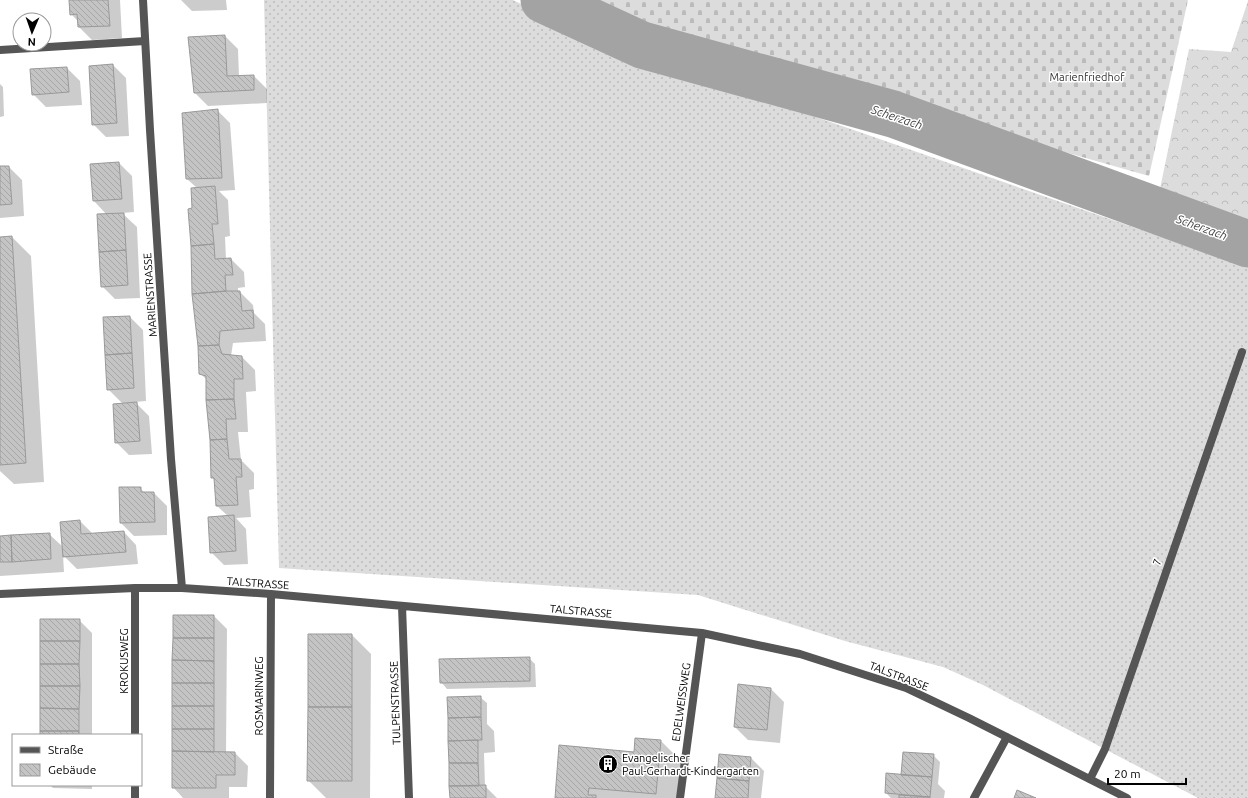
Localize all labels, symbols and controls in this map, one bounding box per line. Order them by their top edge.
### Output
north arrow [12,12,52,52]
text: N [27,36,36,48]
park label: Marienfriedhof [1050,71,1125,83]
water label: Scherzach [869,102,924,131]
water label: Scherzach [1174,211,1229,242]
street label: MARIENSTRASSE [141,252,159,338]
street label: 7 [1150,557,1164,567]
street label: TALSTRASSE [226,575,290,591]
street label: TALSTRASSE [549,602,613,620]
street label: KROKUSWEG [118,628,130,694]
street label: ROSMARINWEG [253,657,265,735]
street label: TALSTRASSE [868,659,930,693]
street label: TULPENSTRASSE [388,661,402,745]
street label: EDELWEISSWEG [670,662,692,742]
legend [12,734,142,786]
text: Straße [48,743,84,756]
place label: Evangelischer Paul-Gerhardt-Kindergarten [622,752,759,777]
building icon: Evangelischer Paul-Gerhardt-Kindergarten [597,753,619,775]
scale bar [1108,760,1186,786]
text: Gebäude [48,763,96,776]
text: 20 m [1114,767,1141,780]

